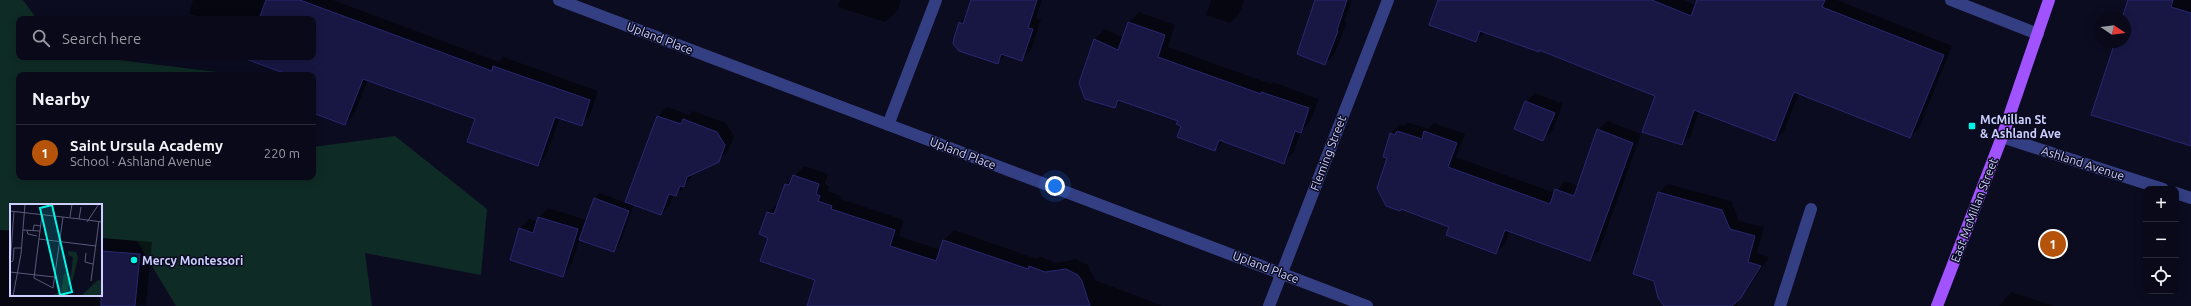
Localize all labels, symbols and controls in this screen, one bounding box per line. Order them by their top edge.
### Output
north arrow [2095,12,2131,48]
search box [16,16,316,60]
street label: Upland Place [625,19,695,57]
icon: search [30,27,52,49]
text: Search here [62,30,141,47]
text: Nearby [32,89,90,108]
street label: Fleming Street [1308,113,1348,192]
place label: McMillan St & Ashland Ave [1980,113,2061,140]
marker: McMillan St & Ashland Ave [1967,121,1977,131]
street label: Upland Place [928,134,998,172]
text: Saint Ursula Academy [70,137,223,154]
street label: Ashland Avenue [2040,143,2126,183]
text: 1 [41,146,49,160]
text: 220 m [264,146,300,160]
text: School · Ashland Avenue [70,154,212,168]
street label: East McMillan Street [1948,156,2000,264]
your location [1045,176,1065,196]
map controls [2143,186,2179,294]
button: + [2143,186,2179,222]
inset map [10,204,102,296]
button: − [2143,222,2179,258]
pin: 1 [2040,229,2066,259]
street label: Upland Place [1231,248,1301,286]
place label: Mercy Montessori [142,254,243,267]
marker: Mercy Montessori [129,255,139,265]
button: locate [2143,258,2179,294]

